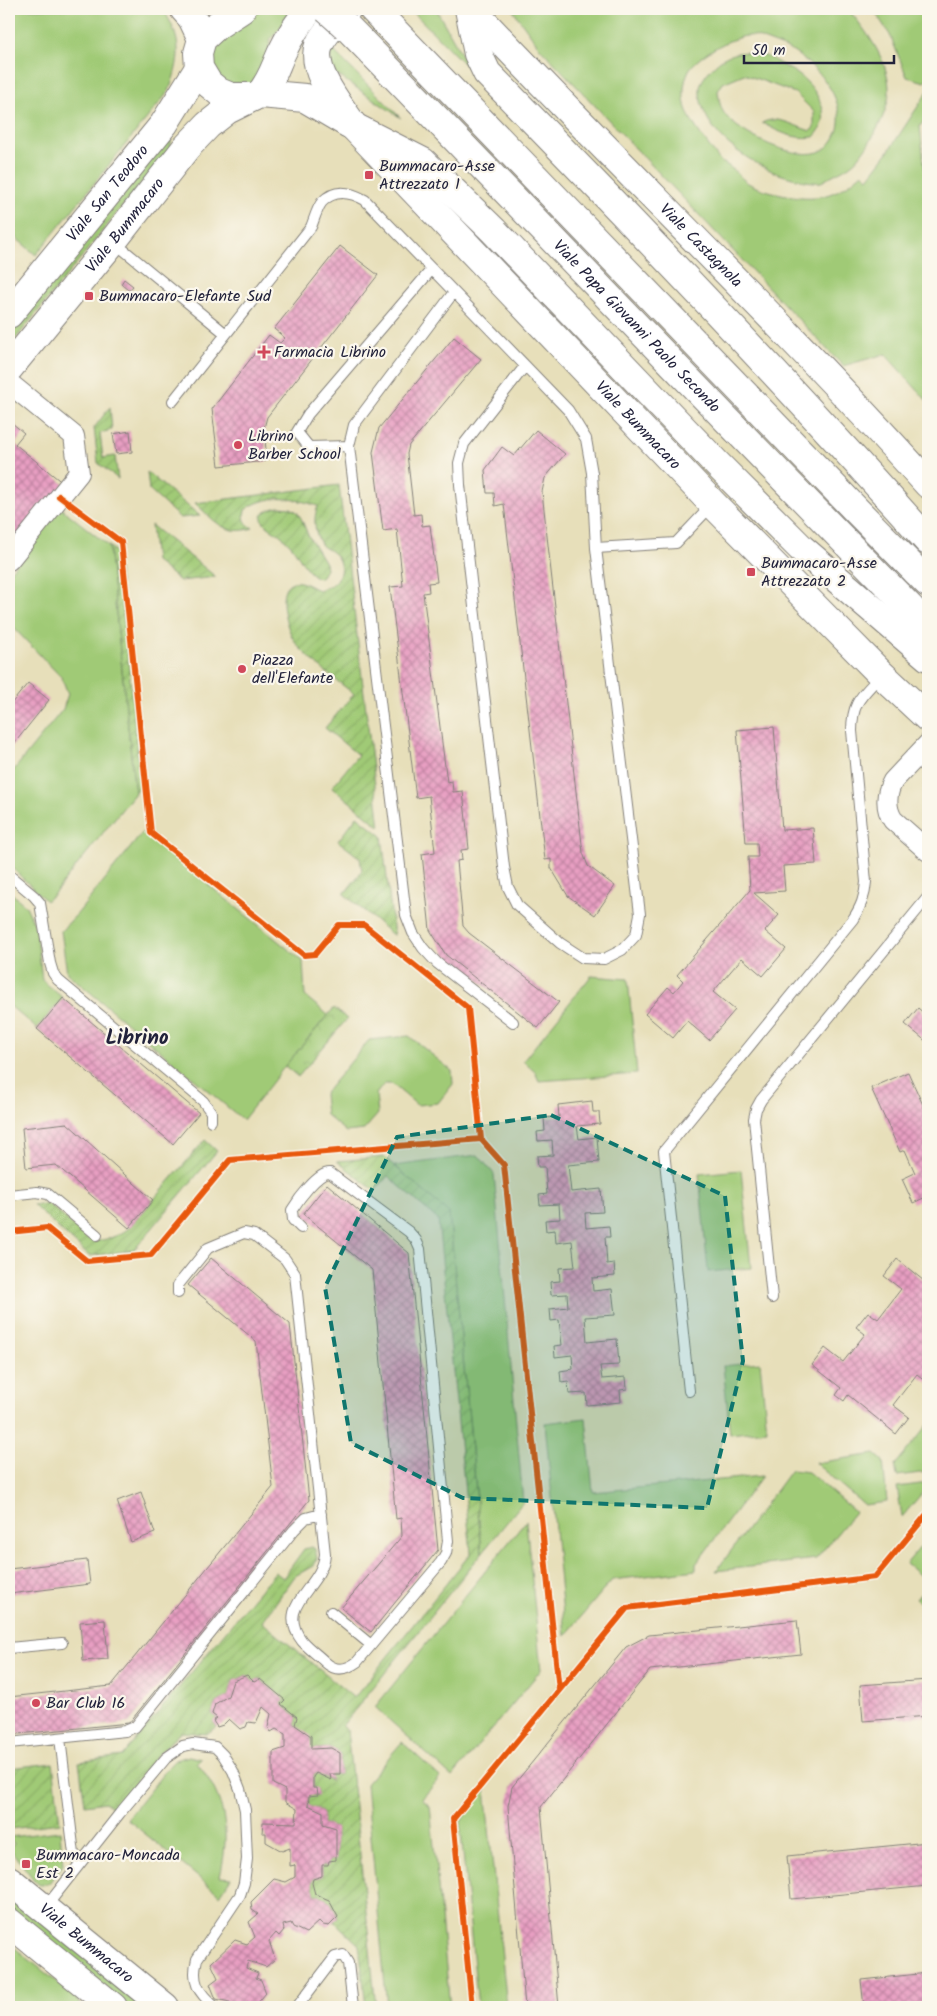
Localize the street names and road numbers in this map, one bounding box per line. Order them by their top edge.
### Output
street label: Viale San Teodoro [60,139,155,247]
street label: Viale Bummacaro [79,172,171,278]
street label: Viale Castagnola [654,198,749,293]
street label: Viale Papa Giovanni Paolo Secondo [547,234,726,419]
street label: Viale Bummacaro [589,375,687,476]
street label: Viale Bummacaro [34,1897,139,1989]

